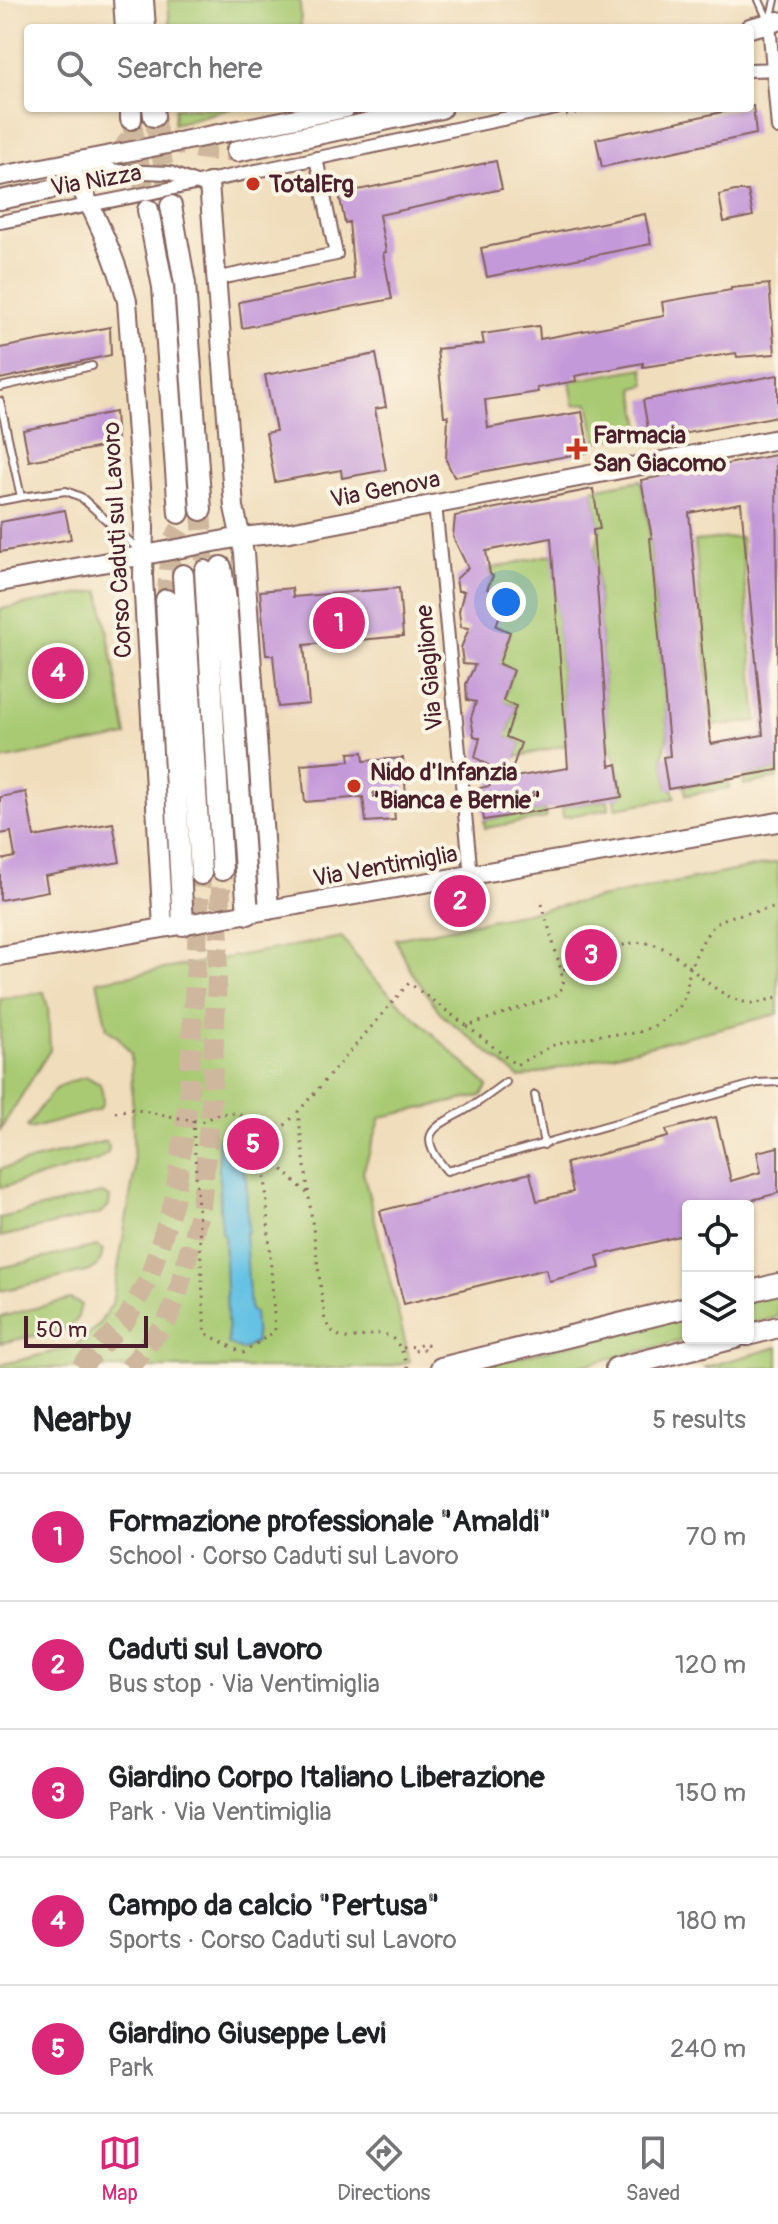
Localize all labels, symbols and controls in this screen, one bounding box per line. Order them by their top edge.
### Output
search box [24,24,754,112]
icon: search [52,46,96,90]
text: Search here [116,50,263,87]
street label: Via Nizza [48,158,144,203]
place label: TotalErg [268,170,354,199]
marker: TotalErg [244,175,262,193]
street label: Corso Caduti sul Lavoro [97,421,138,659]
place label: Farmacia San Giacomo [593,421,726,478]
marker: Farmacia San Giacomo [568,440,586,458]
street label: Via Genova [328,465,442,514]
your location [486,582,526,622]
pin: 1 [313,593,365,653]
street label: Via Giaglione [410,604,449,732]
pin: 4 [32,643,84,703]
place label: Nido d'Infanzia "Bianca e Bernie" [370,758,541,815]
marker: Nido d'Infanzia "Bianca e Bernie" [345,777,363,795]
street label: Via Ventimiglia [311,840,460,893]
pin: 2 [434,871,486,931]
pin: 3 [565,925,617,985]
pin: 5 [227,1114,279,1174]
map controls [682,1200,754,1344]
button: locate [682,1200,754,1272]
button: layers [682,1272,754,1344]
scale bar [24,1312,148,1348]
text: 50 m [36,1316,87,1344]
text: Nearby [32,1399,131,1442]
text: 5 results [652,1404,746,1436]
text: Formazione professionale "Amaldi" [108,1503,551,1540]
text: 1 [53,1521,63,1553]
text: 70 m [686,1521,746,1553]
text: School · Corso Caduti sul Lavoro [108,1540,459,1572]
text: Caduti sul Lavoro [108,1631,322,1668]
text: 2 [51,1649,65,1681]
text: 120 m [675,1649,746,1681]
text: Bus stop · Via Ventimiglia [108,1668,380,1700]
text: Giardino Corpo Italiano Liberazione [108,1759,545,1796]
text: 3 [51,1777,65,1809]
text: 150 m [675,1777,746,1809]
text: Park · Via Ventimiglia [108,1796,332,1828]
text: Campo da calcio "Pertusa" [108,1887,440,1924]
text: 4 [50,1905,66,1937]
text: 180 m [676,1905,746,1937]
text: Sports · Corso Caduti sul Lavoro [108,1924,457,1956]
text: Giardino Giuseppe Levi [108,2015,386,2052]
text: 5 [51,2033,65,2065]
text: 240 m [670,2033,746,2065]
text: Park [108,2052,154,2084]
tab: Map [98,2131,142,2207]
tab: Directions [337,2131,430,2207]
tab: Saved [626,2131,680,2207]

